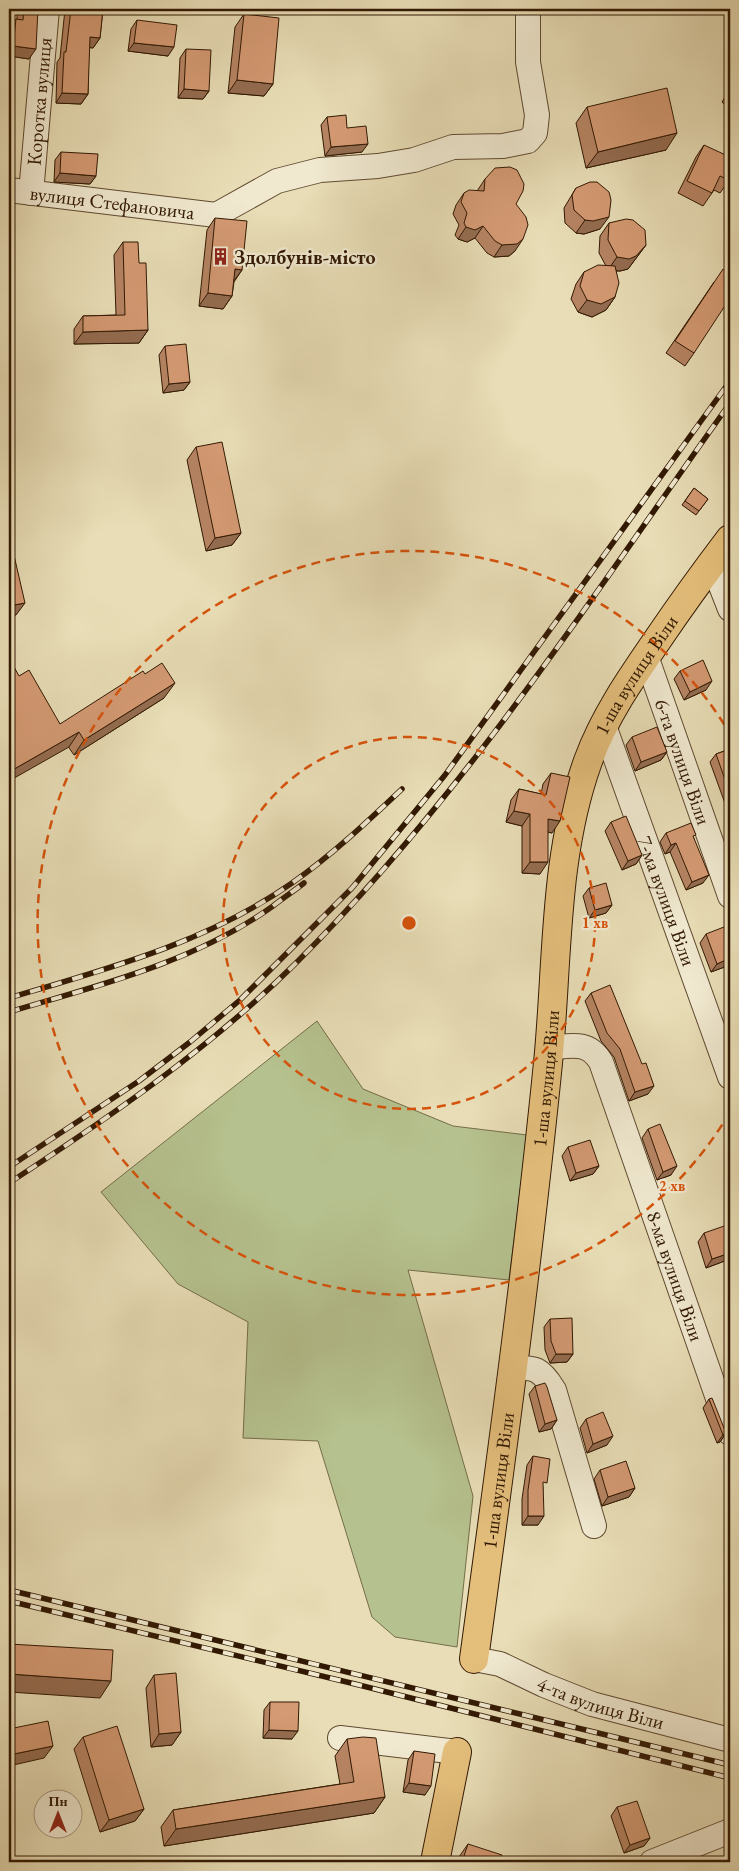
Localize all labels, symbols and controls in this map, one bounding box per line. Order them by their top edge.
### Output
street label: Коротка вулиця [20,36,57,166]
street label: вулиця Стефановича [29,180,196,225]
place label: Здолбунів-місто [234,244,376,270]
building icon: Здолбунів-місто [210,247,230,267]
street label: 1-ша вулиця Віли [588,609,684,739]
street label: 6-та вулиця Віли [649,695,717,829]
street label: 7-ма вулиця Віли [632,832,702,970]
text: 1 хв [582,913,608,932]
centre of rings [400,914,418,932]
street label: 1-ша вулиця Віли [526,1009,565,1148]
text: 2 хв [659,1176,685,1195]
street label: 8-ма вулиця Віли [641,1207,710,1345]
street label: 1-ша вулиця Віли [476,1410,520,1551]
street label: 4-та вулиця Віли [533,1671,667,1735]
north arrow [32,1788,82,1838]
text: Пн [48,1792,68,1810]

